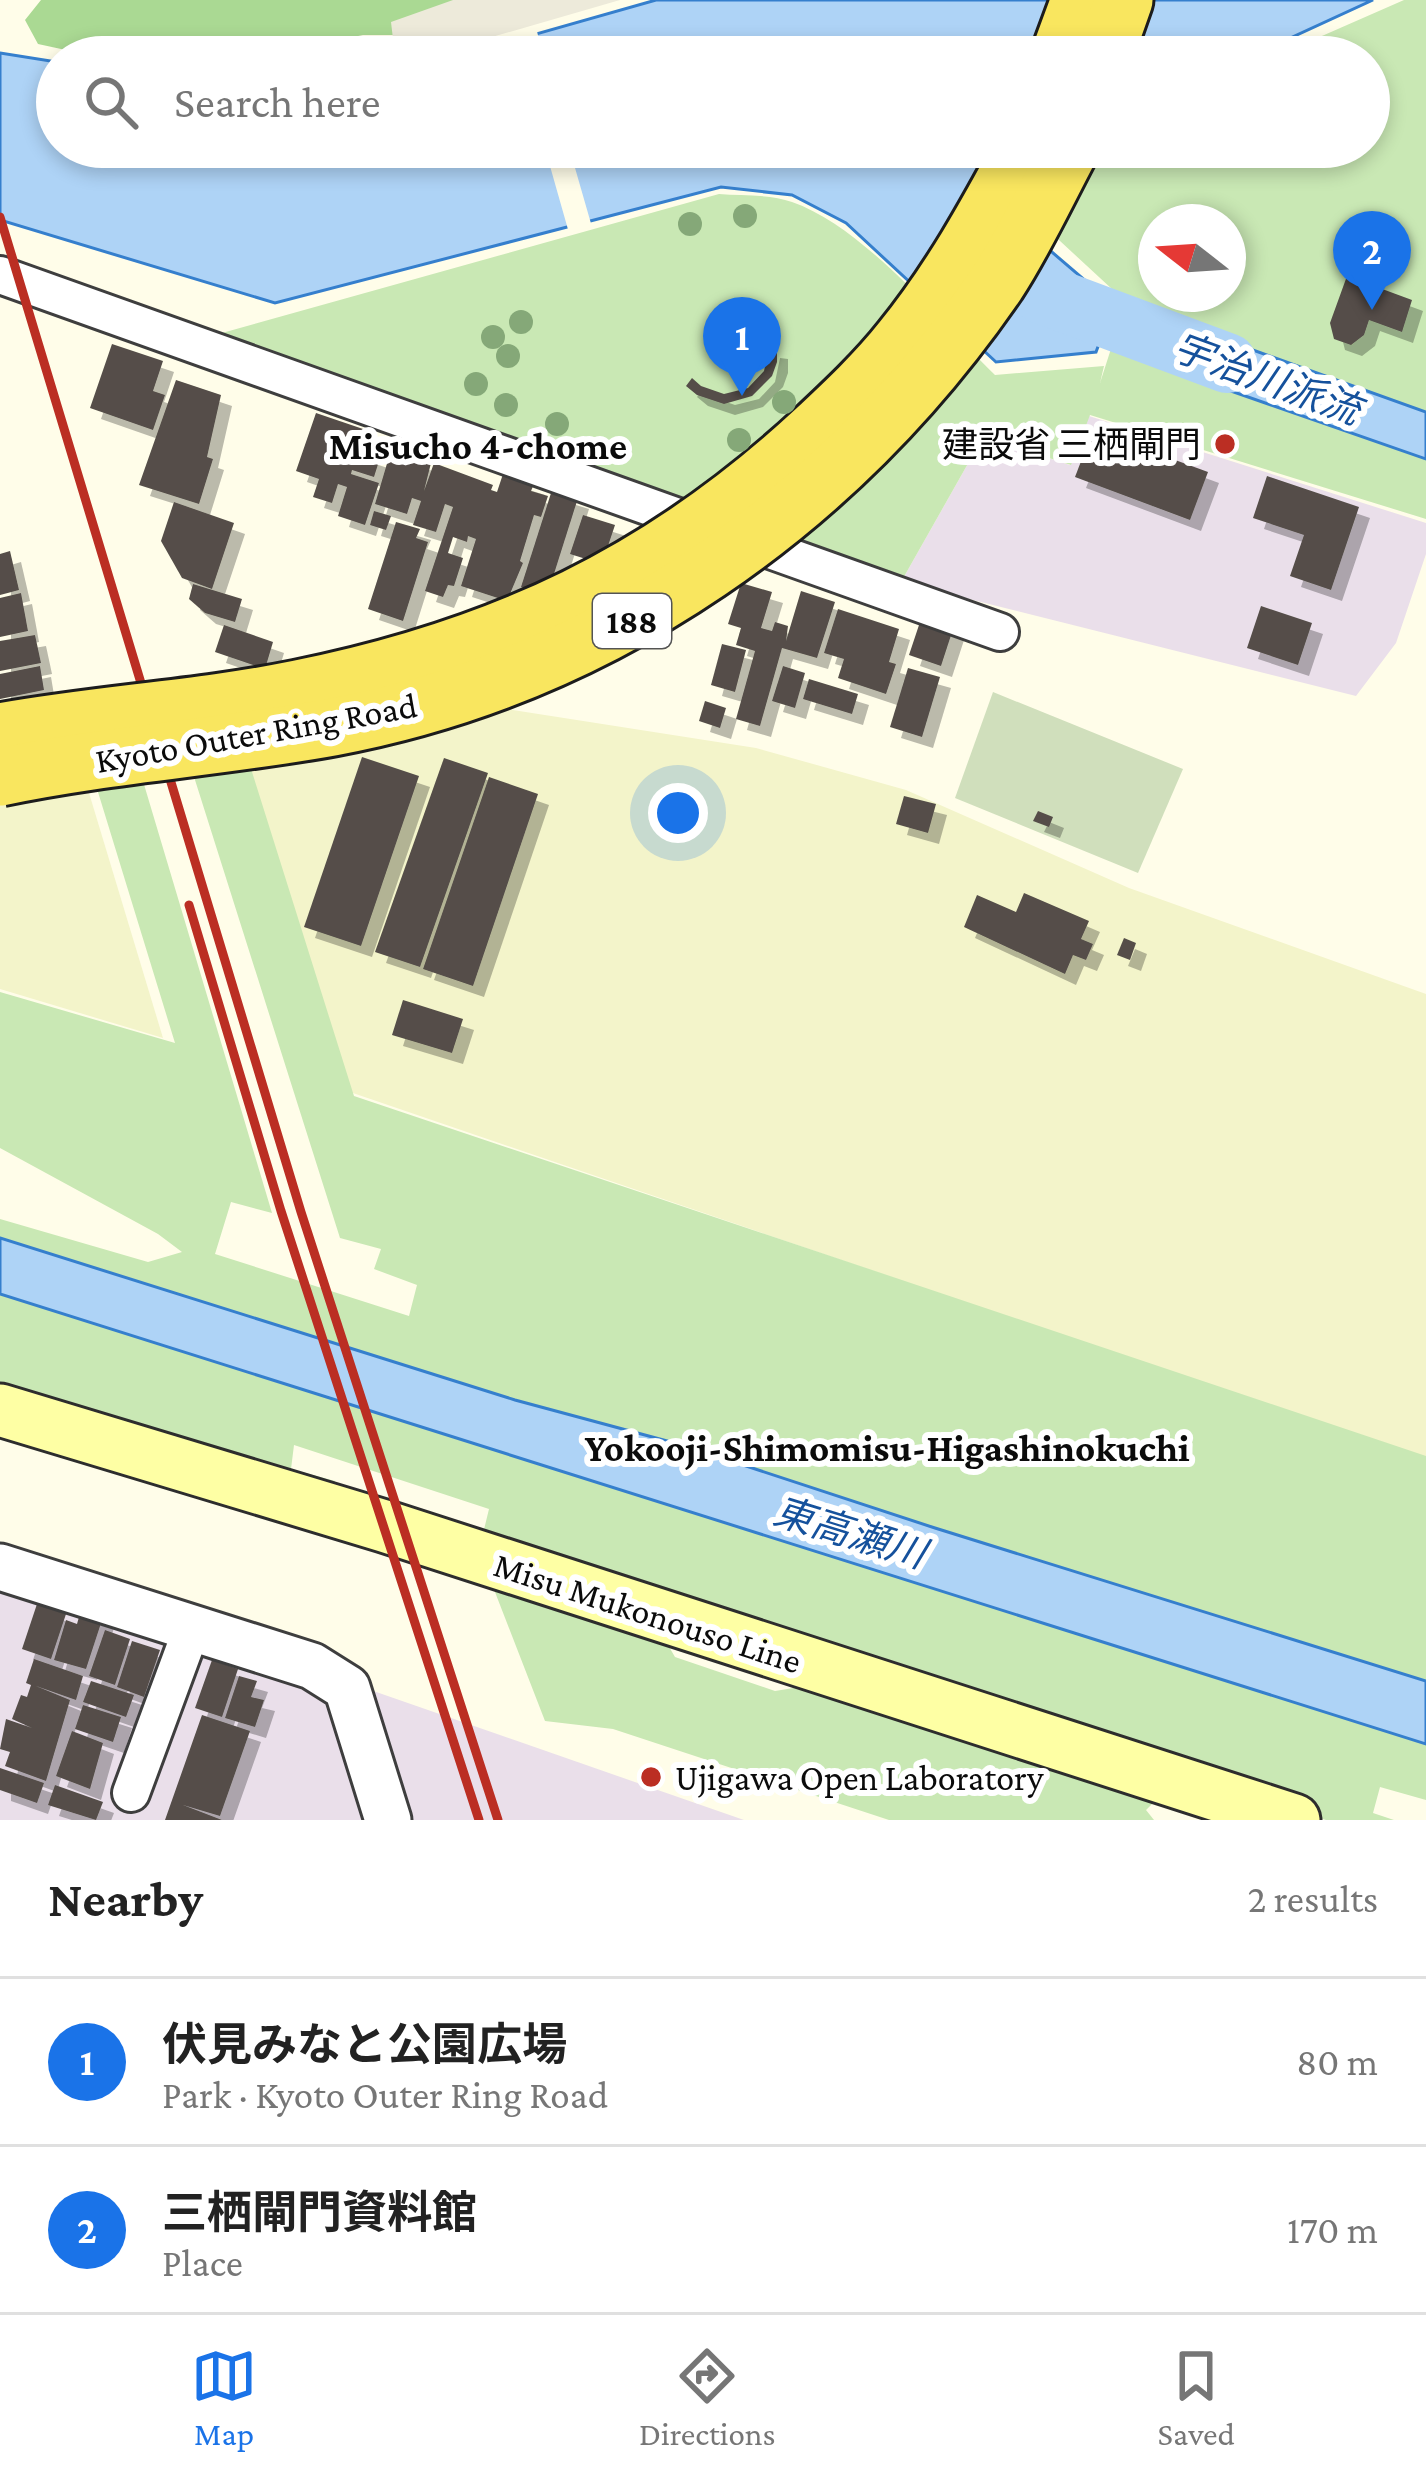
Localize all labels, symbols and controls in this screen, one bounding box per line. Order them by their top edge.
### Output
search box [36,36,1390,168]
icon: search [78,69,144,135]
text: Search here [174,77,381,127]
north arrow [1138,204,1246,312]
pin: 2 [1333,211,1411,310]
pin: 1 [703,297,781,396]
water label: 宇治川派流 [1168,325,1371,434]
district label: Misucho 4-chome [329,424,627,467]
place label: 建設省 三栖閘門 [942,425,1201,465]
marker: 建設省 三栖閘門 [1212,431,1238,457]
road number: 188 [593,594,671,648]
street label: Kyoto Outer Ring Road [92,685,420,781]
your location [648,783,708,843]
district label: Yokooji-Shimomisu-Higashinokuchi [585,1426,1189,1470]
water label: 東高瀬川 [769,1489,935,1577]
street label: Misu Mukonouso Line [489,1544,806,1682]
place label: Ujigawa Open Laboratory [675,1758,1044,1798]
marker: Ujigawa Open Laboratory [638,1764,664,1790]
text: Nearby [48,1870,203,1927]
text: 2 results [1248,1877,1378,1920]
text: 伏見みなと公園広場 [162,2020,567,2070]
text: 1 [80,2040,94,2083]
text: 80 m [1296,2040,1378,2083]
text: Park · Kyoto Outer Ring Road [162,2073,608,2116]
text: 三栖閘門資料館 [162,2188,477,2238]
text: 2 [77,2208,97,2251]
text: 170 m [1287,2208,1378,2251]
text: Place [162,2241,243,2284]
tab: Map [191,2343,257,2452]
tab: Directions [639,2343,776,2452]
tab: Saved [1158,2343,1235,2452]

